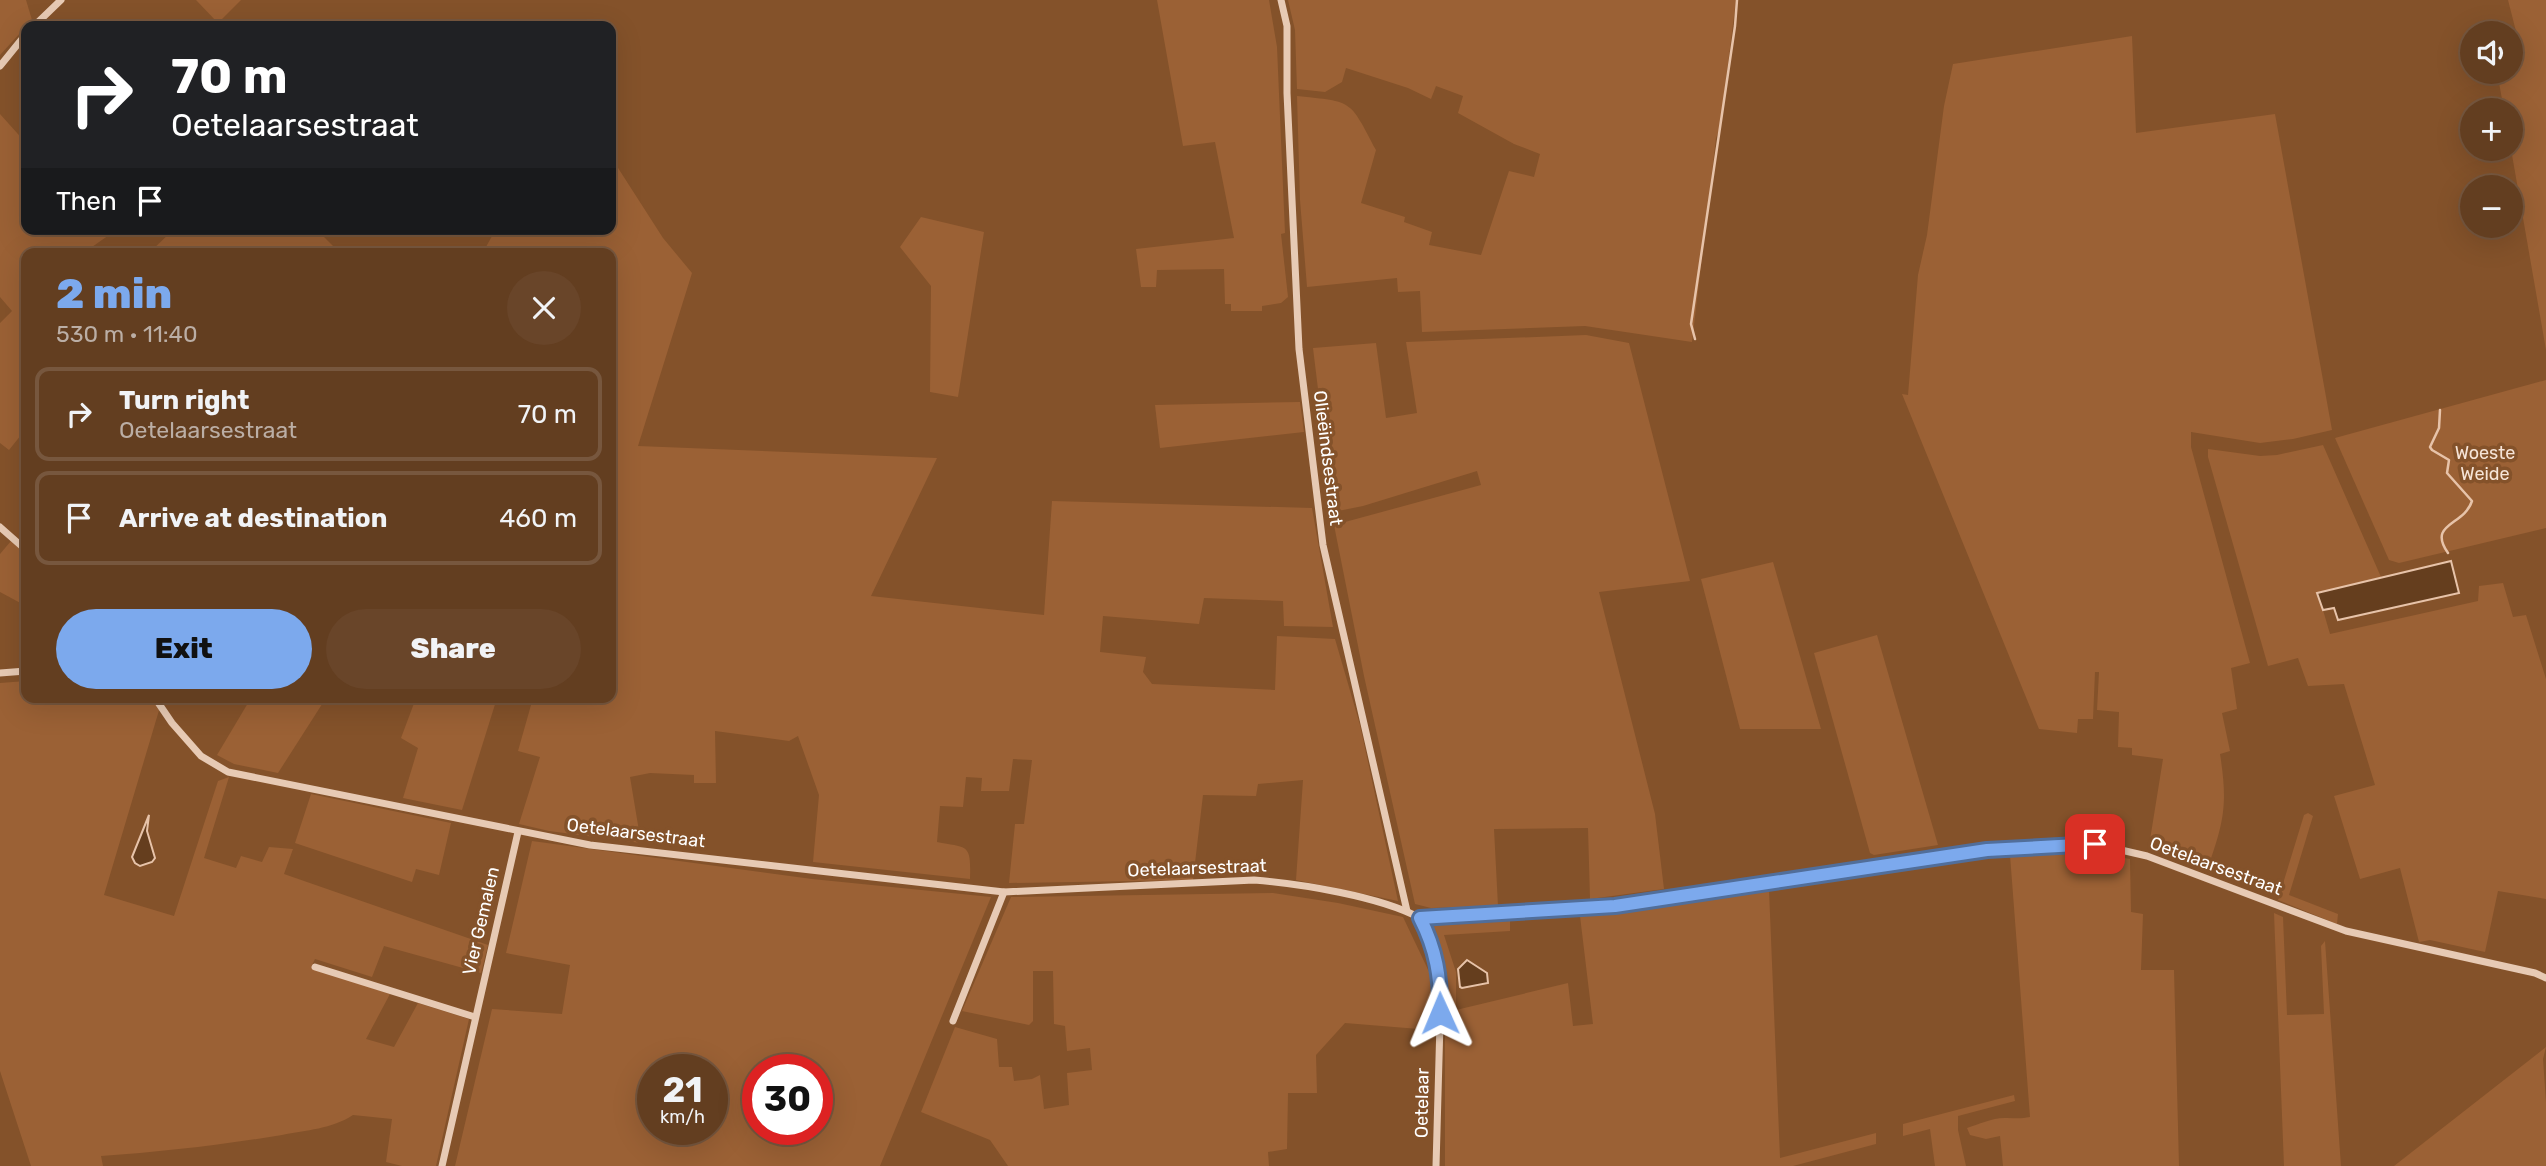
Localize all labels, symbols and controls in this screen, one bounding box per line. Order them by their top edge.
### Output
map controls [2460,21,2523,238]
button: sound [2460,21,2523,84]
text: 70 m [171,47,288,105]
icon: right [56,49,147,140]
button: + [2460,98,2523,161]
text: Oetelaarsestraat [171,106,419,144]
button: − [2460,175,2523,238]
icon: arrive [131,182,169,220]
text: Then [56,186,117,217]
text: 2 min [56,269,172,319]
button: close [507,271,581,345]
text: 530 m · 11:40 [56,320,198,348]
text: Turn right [119,385,249,416]
street label: Olieëindsestraat [1309,389,1347,527]
icon: right [60,395,98,433]
text: 70 m [518,399,577,430]
text: Oetelaarsestraat [119,416,297,444]
park label: Woeste Weide [2455,442,2515,485]
icon: arrive [60,499,98,537]
text: Arrive at destination [119,503,387,534]
text: 460 m [499,503,577,534]
button: Exit [56,609,312,689]
button: Share [326,609,581,689]
street label: Oetelaarsestraat [565,814,707,852]
pin [2065,814,2125,874]
icon: arrive [2076,825,2114,863]
street label: Oetelaarsestraat [2147,832,2285,900]
street label: Oetelaarsestraat [1127,855,1267,881]
street label: Vier Gemalen [458,865,504,977]
position arrow [1403,976,1477,1050]
speed limit sign: 30 [742,1054,833,1145]
street label: Oetelaar [1410,1067,1434,1138]
text: 21 [662,1069,703,1111]
text: km/h [660,1106,705,1128]

